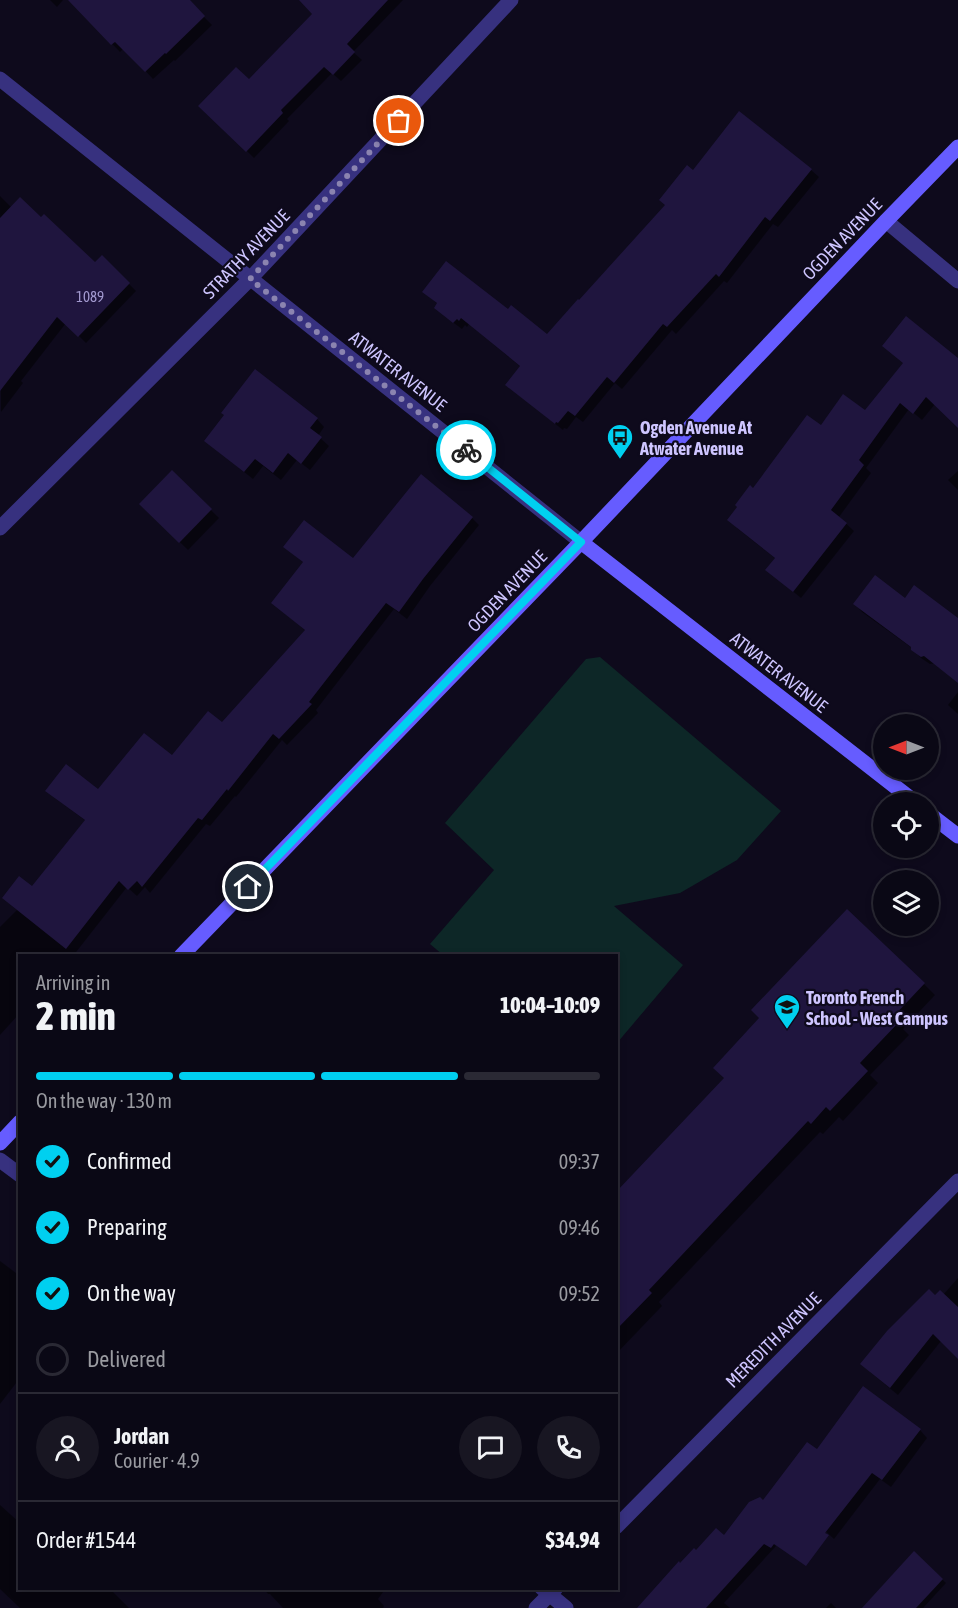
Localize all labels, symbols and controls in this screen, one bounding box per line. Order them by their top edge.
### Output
pin [373,95,424,146]
icon: bag [382,104,415,137]
street label: OGDEN AVENUE [798,194,886,284]
street label: STRATHY AVENUE [198,205,294,303]
house number: 1089 [76,288,104,305]
street label: ATWATER AVENUE [345,326,451,416]
place label: Ogden Avenue At Atwater Avenue [639,417,753,459]
courier [436,420,496,480]
bus stop icon: Ogden Avenue At Atwater Avenue [605,422,635,460]
icon: bike [450,434,483,467]
street label: OGDEN AVENUE [463,546,551,636]
street label: ATWATER AVENUE [726,627,832,717]
north arrow [873,714,939,780]
map controls [873,714,939,936]
button: locate [873,792,939,858]
pin [222,861,273,912]
icon: home [231,870,264,903]
button: layers [873,870,939,936]
text: Arriving in [36,971,110,994]
place label: Toronto French School - West Campus [806,987,948,1029]
text: 10:04–10:09 [500,992,600,1018]
school or university icon: Toronto French School - West Campus [772,992,802,1030]
text: 2 min [36,994,116,1038]
text: On the way · 130 m [36,1089,172,1112]
icon: check [36,1145,69,1178]
text: Confirmed [87,1148,172,1174]
text: 09:37 [559,1150,600,1173]
icon: check [36,1211,69,1244]
text: Preparing [87,1214,167,1240]
text: 09:46 [559,1216,600,1239]
icon: check [36,1277,69,1310]
text: On the way [87,1280,176,1306]
text: 09:52 [559,1282,600,1305]
street label: MEREDITH AVENUE [721,1288,825,1392]
text: Delivered [87,1346,166,1372]
button: person [36,1416,99,1479]
button: chat [459,1416,522,1479]
button: phone [537,1416,600,1479]
text: Jordan [114,1423,169,1449]
text: Courier · 4.9 [114,1449,200,1472]
text: Order #1544 [36,1527,136,1553]
text: $34.94 [545,1527,600,1553]

